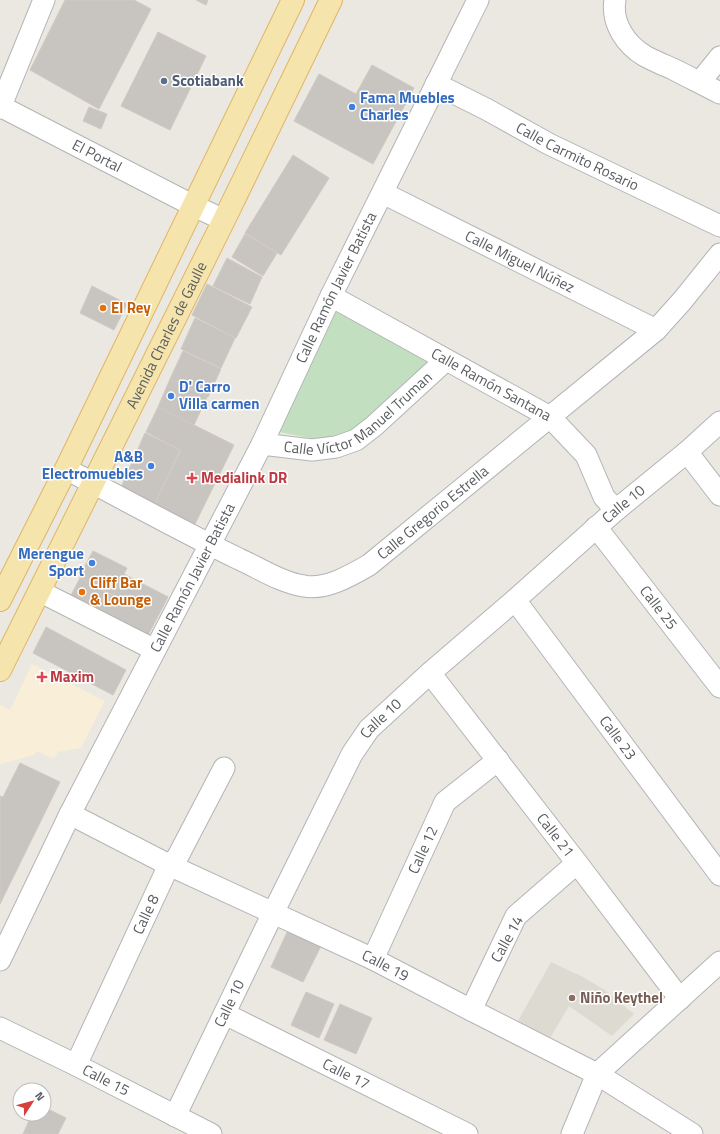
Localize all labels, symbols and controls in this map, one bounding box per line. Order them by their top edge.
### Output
place label: Scotiabank [172,69,244,92]
marker: Scotiabank [159,76,169,86]
place label: Fama Muebles Charles [360,86,455,126]
marker: Fama Muebles Charles [347,102,357,112]
street label: Calle Carmito Rosario [512,116,643,196]
street label: El Portal [68,133,126,178]
street label: Calle Ramón Javier Batista [289,207,382,367]
street label: Calle Miguel Núñez [461,224,579,298]
street label: Avenida Charles de Gaulle [120,257,213,413]
place label: El Rey [111,296,151,319]
marker: El Rey [98,303,108,313]
street label: Calle Ramón Santana [427,342,556,427]
street label: Calle Víctor Manuel Truman [282,366,437,461]
place label: D' Carro Villa carmen [179,375,259,415]
marker: D' Carro Villa carmen [166,391,176,401]
place label: A&B Electromuebles [42,445,143,485]
street label: Calle Gregorio Estrella [372,459,494,565]
marker: A&B Electromuebles [146,461,156,471]
place label: Medialink DR [201,466,287,489]
marker: Medialink DR [186,472,198,484]
street label: Calle 10 [596,479,650,529]
street label: Calle Ramón Javier Batista [144,498,241,656]
place label: Merengue Sport [18,542,85,582]
marker: Merengue Sport [87,558,97,568]
place label: Cliff Bar & Lounge [90,571,151,611]
street label: Calle 25 [634,580,683,634]
marker: Cliff Bar & Lounge [77,587,87,597]
place label: Maxim [50,665,94,688]
marker: Maxim [37,672,47,682]
street label: Calle 10 [354,692,407,743]
street label: Calle 23 [594,711,642,765]
street label: Calle 21 [531,808,580,862]
street label: Calle 12 [402,822,444,877]
street label: Calle 8 [126,890,165,938]
street label: Calle 14 [484,911,529,966]
street label: Calle 19 [358,943,413,987]
street label: Calle 10 [208,976,250,1031]
place label: Niño Keythel [580,986,663,1009]
marker: Niño Keythel [567,993,577,1003]
street label: Calle 17 [319,1052,374,1095]
street label: Calle 15 [78,1058,134,1101]
north arrow [12,1082,52,1122]
text: N [31,1088,49,1104]

